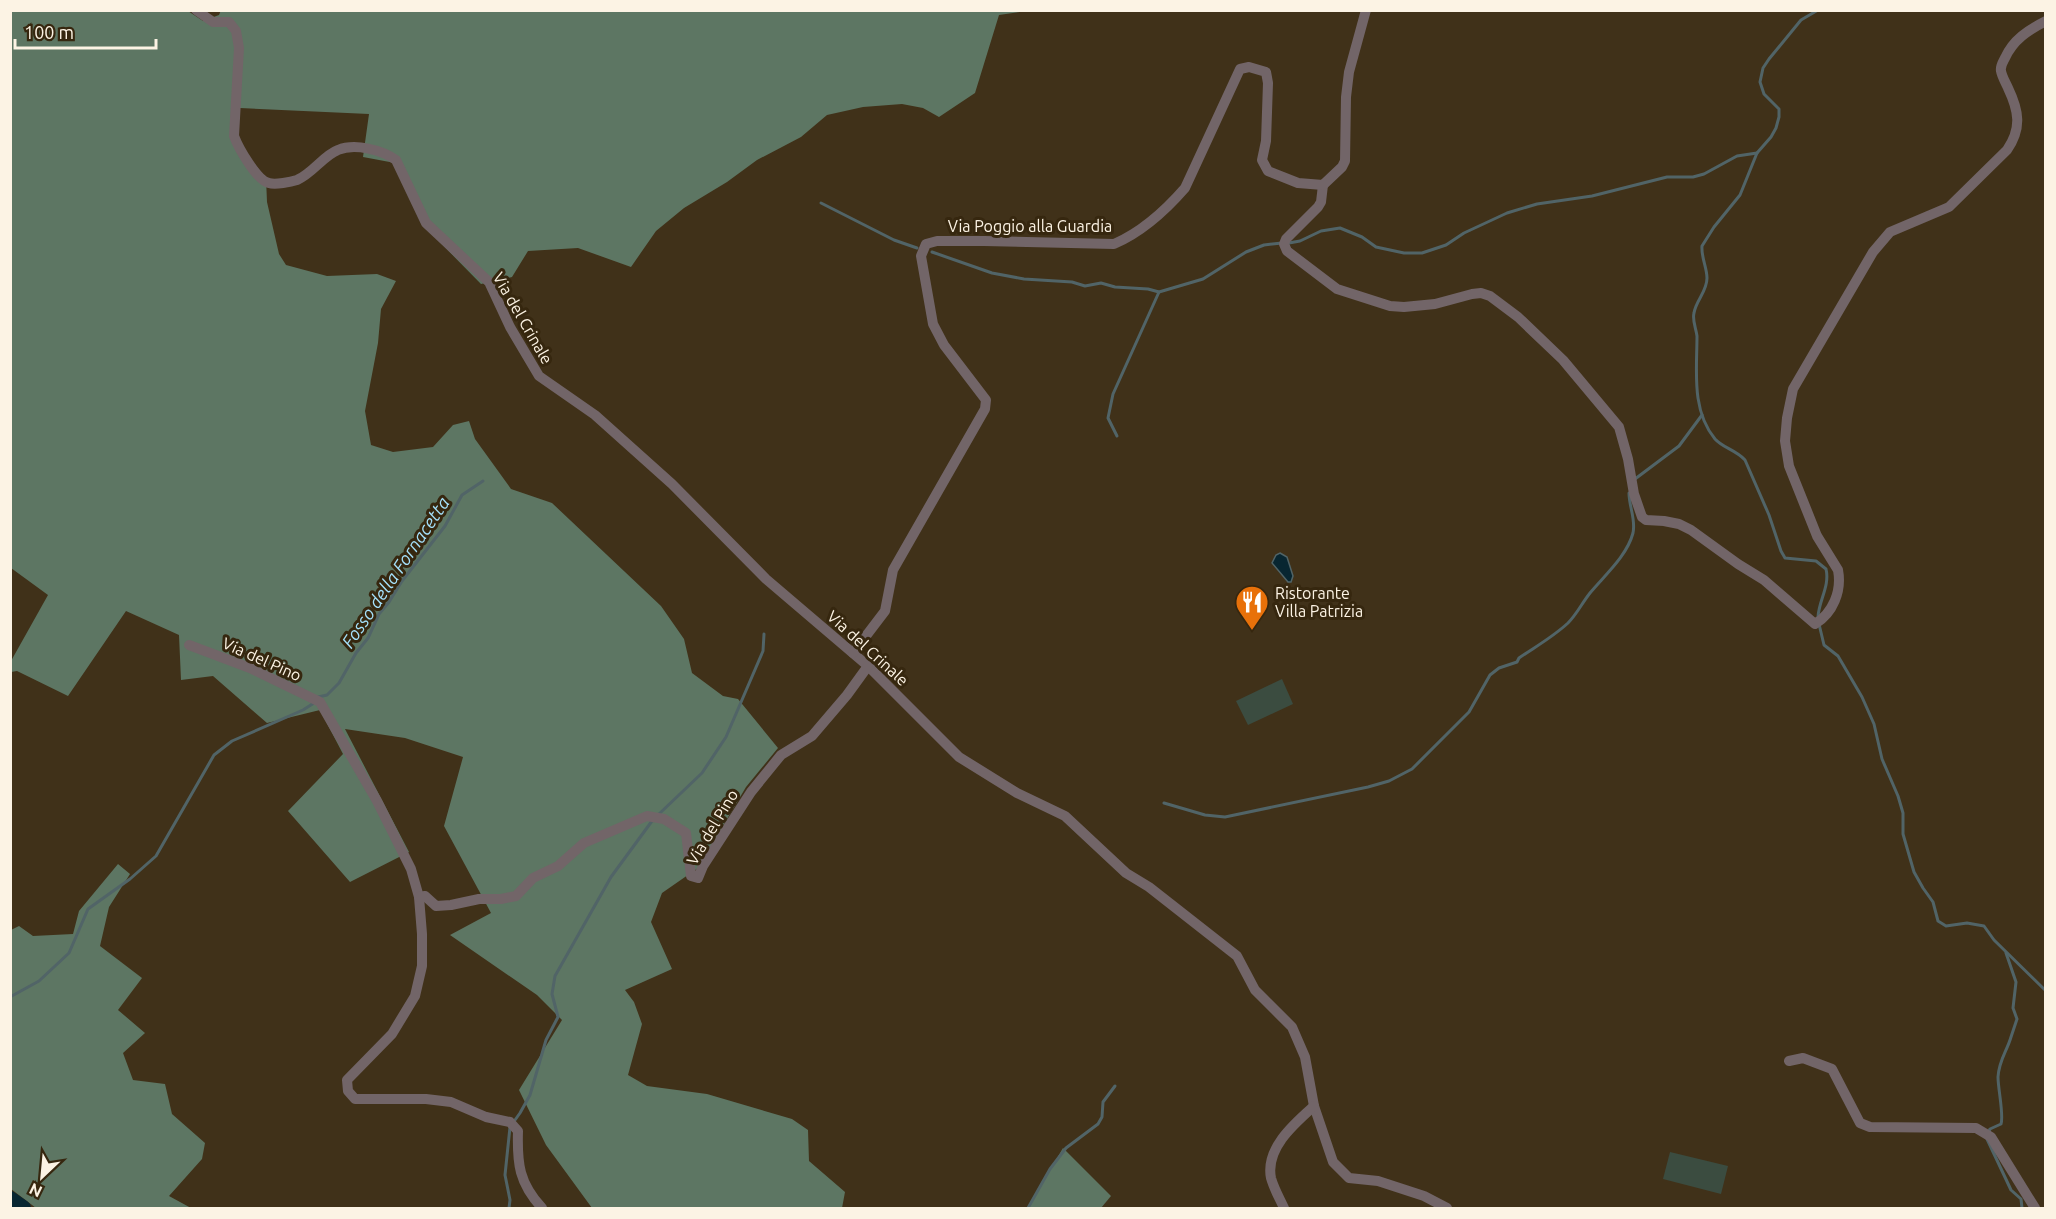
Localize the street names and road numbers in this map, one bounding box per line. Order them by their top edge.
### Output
street label: Via Poggio alla Guardia [948,217,1112,235]
street label: Via del Crinale [490,269,556,367]
street label: Via del Crinale [824,607,912,689]
street label: Via del Pino [220,634,304,684]
street label: Via del Pino [683,786,741,868]

